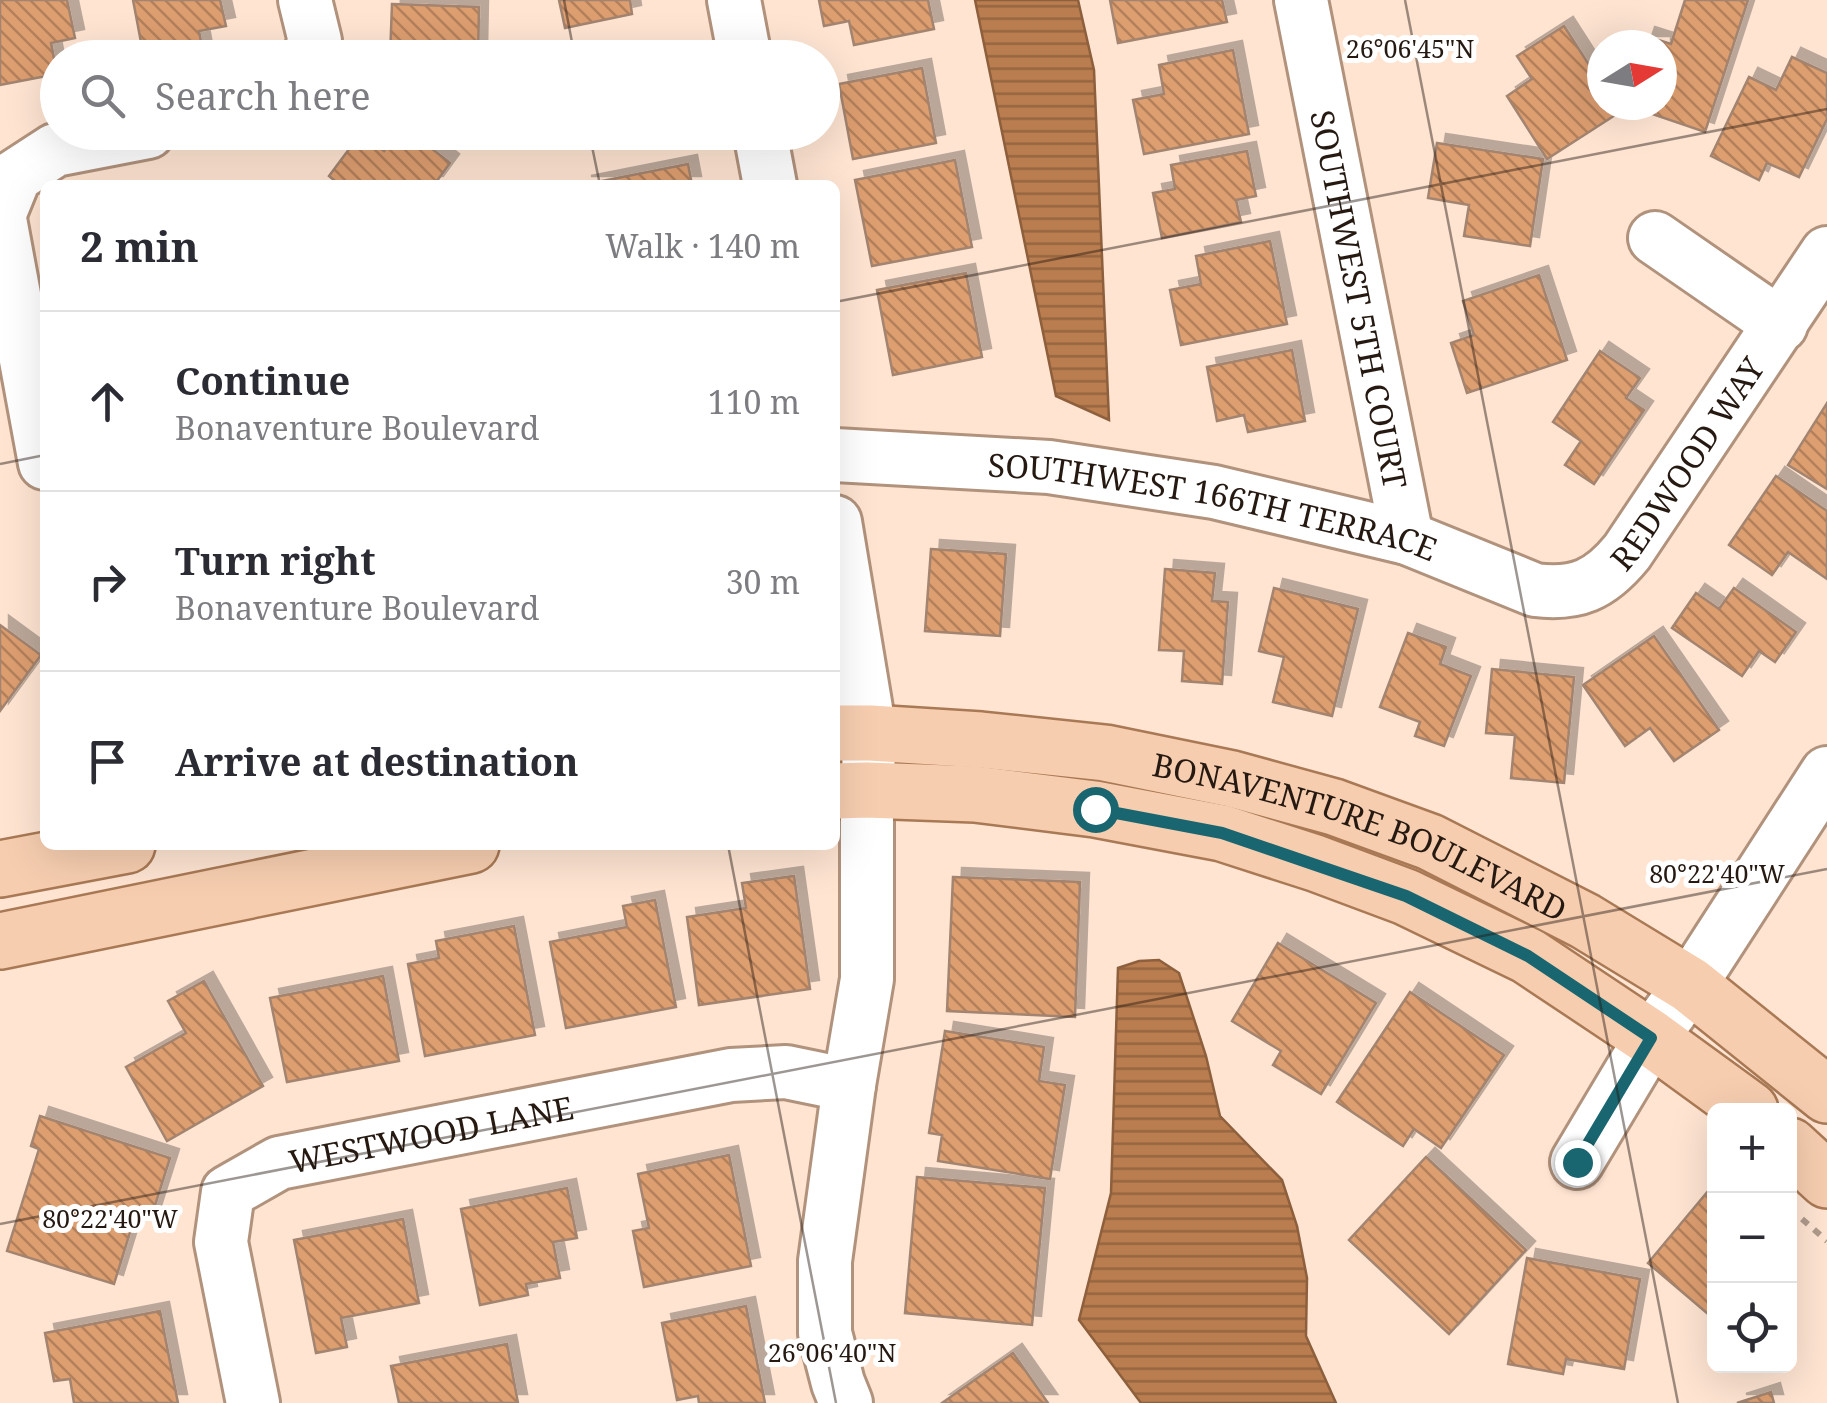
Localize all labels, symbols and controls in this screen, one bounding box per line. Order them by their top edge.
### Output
north arrow [1587,30,1677,120]
text: 26°06'45"N [1346,31,1474,65]
search box [40,40,840,150]
icon: search [75,68,130,123]
text: Search here [155,69,371,121]
street label: SOUTHWEST 5TH COURT [1302,106,1418,492]
text: 2 min [80,217,199,274]
text: Walk · 140 m [605,224,800,267]
street label: REDWOOD WAY [1600,348,1774,579]
text: Continue [175,354,350,406]
icon: ahead [80,374,135,429]
text: 110 m [708,380,800,423]
text: Bonaventure Boulevard [175,406,539,449]
street label: SOUTHWEST 166TH TERRACE [987,442,1444,570]
text: Turn right [175,534,376,586]
icon: right [80,554,135,609]
text: 30 m [726,560,800,603]
text: Bonaventure Boulevard [175,586,539,629]
icon: arrive [80,734,135,789]
text: Arrive at destination [175,735,579,787]
street label: BONAVENTURE BOULEVARD [1149,742,1575,930]
route start [1073,787,1119,833]
text: 80°22'40"W [1649,856,1785,890]
street label: WESTWOOD LANE [285,1085,577,1182]
map controls [1707,1103,1797,1373]
button: + [1707,1103,1797,1193]
route end [1555,1140,1601,1186]
button: − [1707,1193,1797,1283]
text: 80°22'40"W [42,1201,178,1235]
button: locate [1707,1283,1797,1373]
text: 26°06'40"N [768,1335,896,1369]

